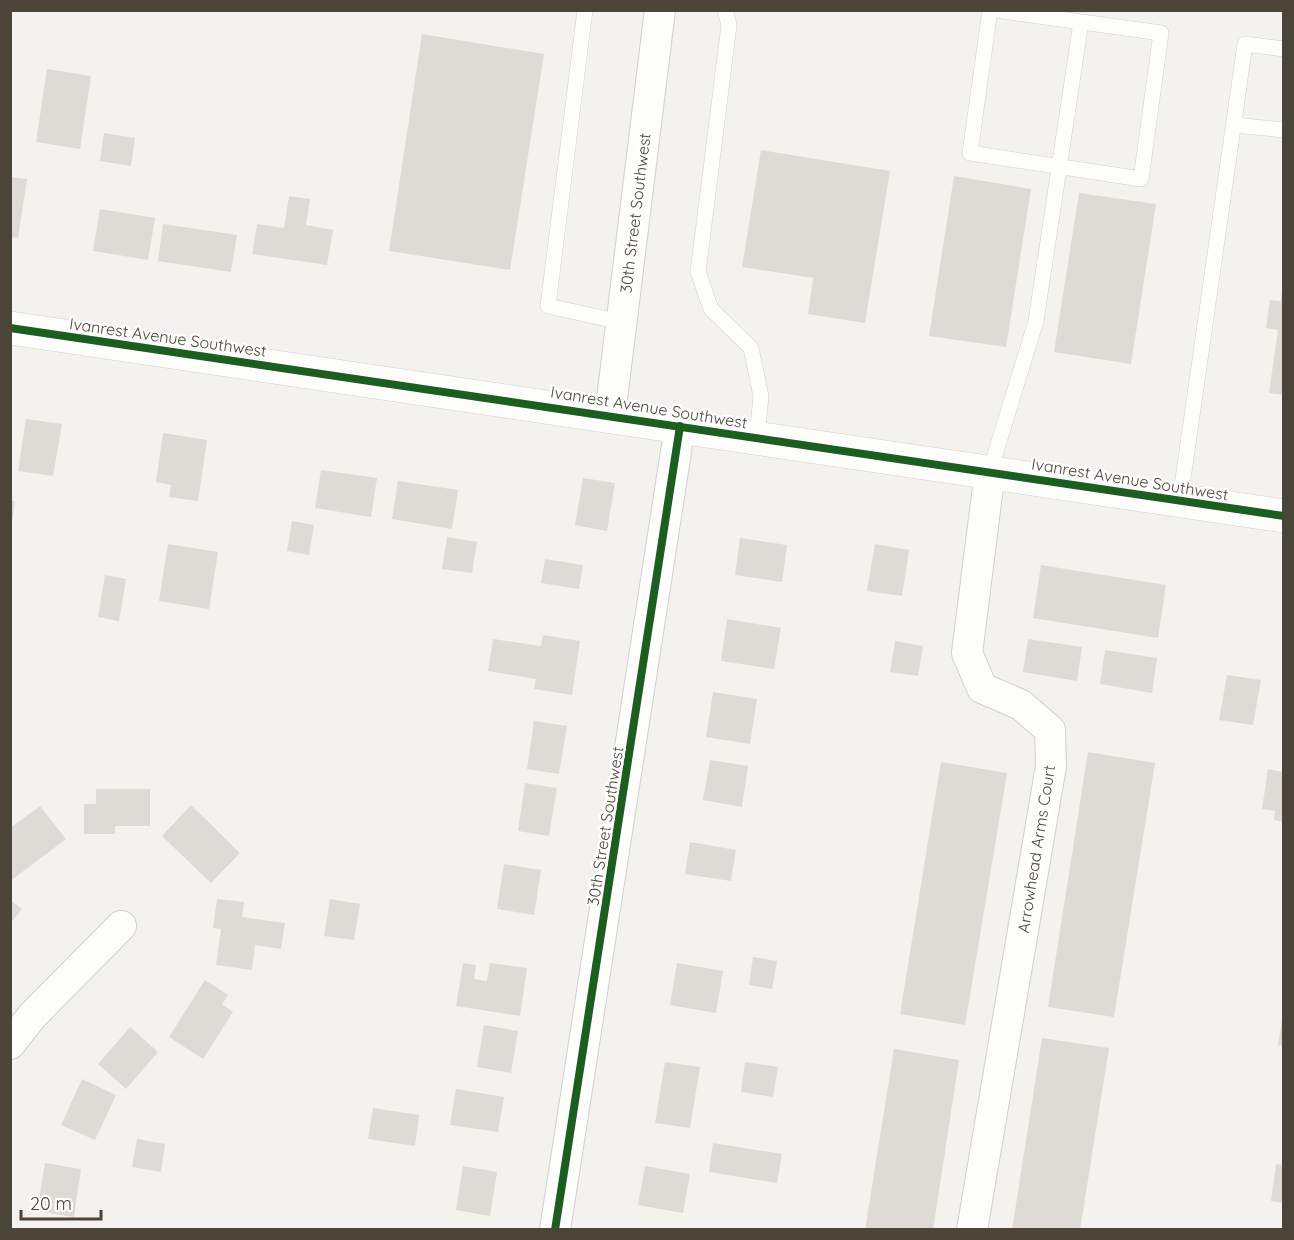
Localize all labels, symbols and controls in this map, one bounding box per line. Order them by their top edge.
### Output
street label: 30th Street Southwest [615,132,655,294]
street label: Ivanrest Avenue Southwest [68,313,268,361]
street label: Ivanrest Avenue Southwest [549,382,749,432]
street label: Ivanrest Avenue Southwest [1030,454,1230,504]
street label: 30th Street Southwest [583,745,627,907]
street label: Arrowhead Arms Court [1013,764,1059,934]
scale bar [21,1183,100,1221]
text: 20 m [30,1192,72,1215]

